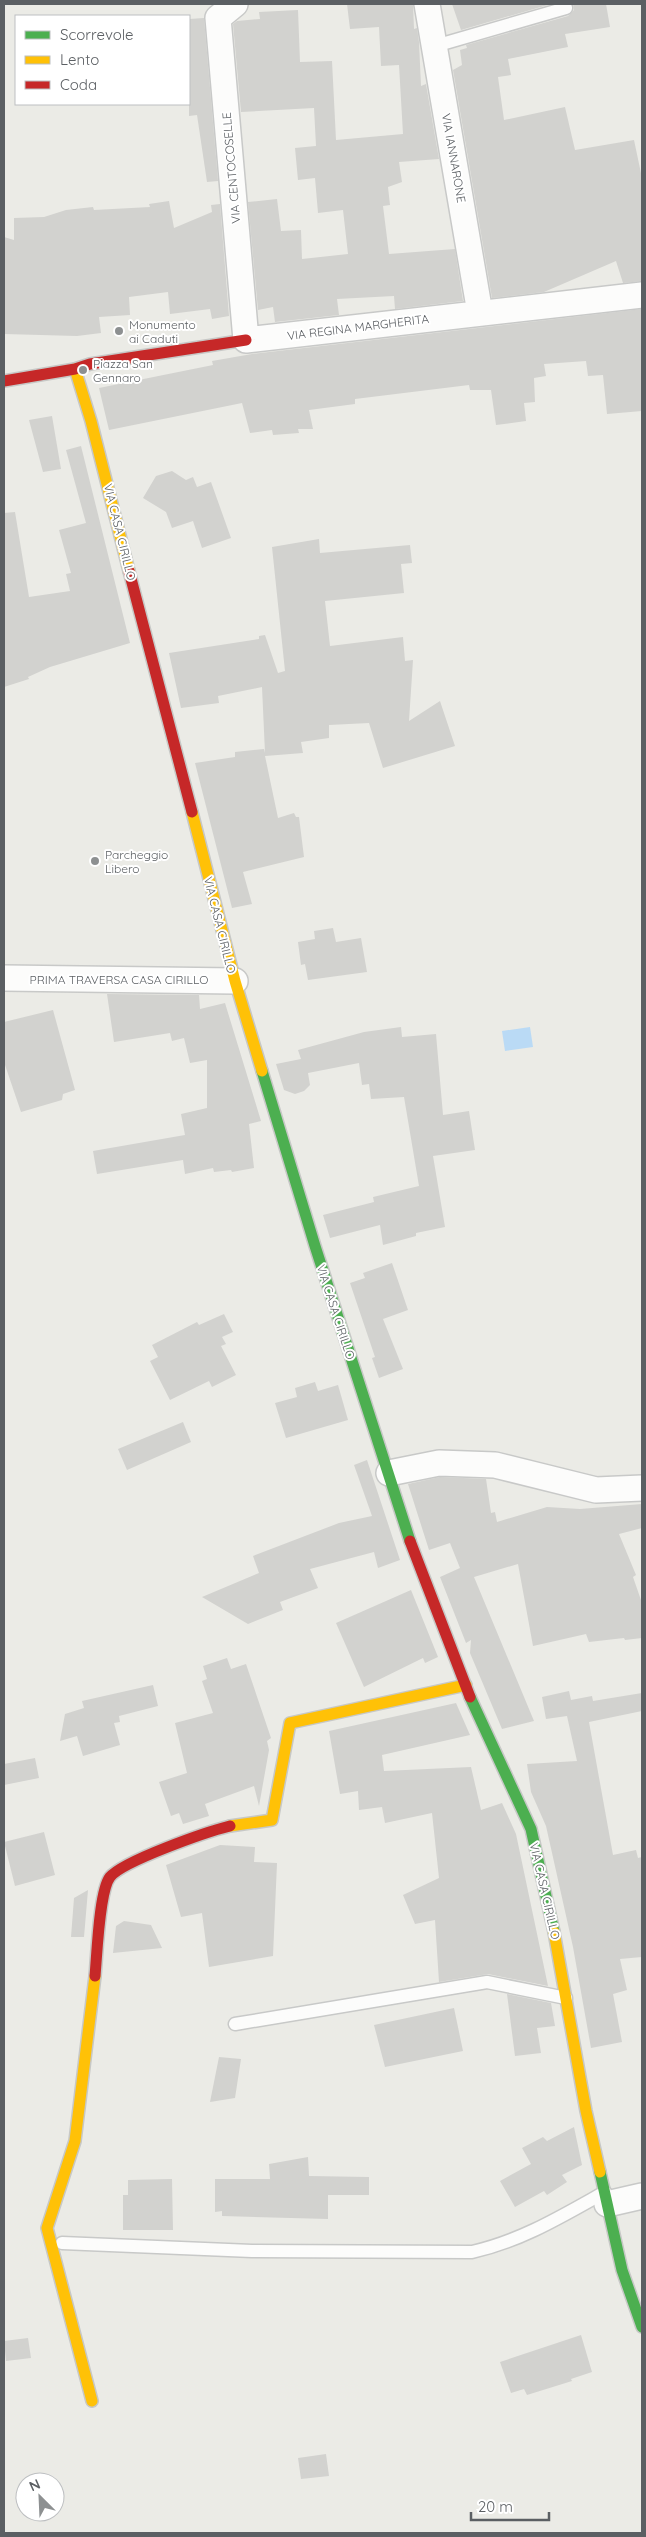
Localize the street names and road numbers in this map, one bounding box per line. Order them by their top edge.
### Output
street label: VIA CENTOCOSELLE [219,111,243,224]
street label: VIA IANNARONE [439,112,469,204]
street label: VIA REGINA MARGHERITA [286,311,430,343]
street label: VIA CASA CIRILLO [101,482,139,582]
street label: VIA CASA CIRILLO [201,875,239,975]
street label: PRIMA TRAVERSA CASA CIRILLO [30,972,208,987]
street label: VIA CASA CIRILLO [314,1263,358,1361]
street label: VIA CASA CIRILLO [527,1841,563,1941]

